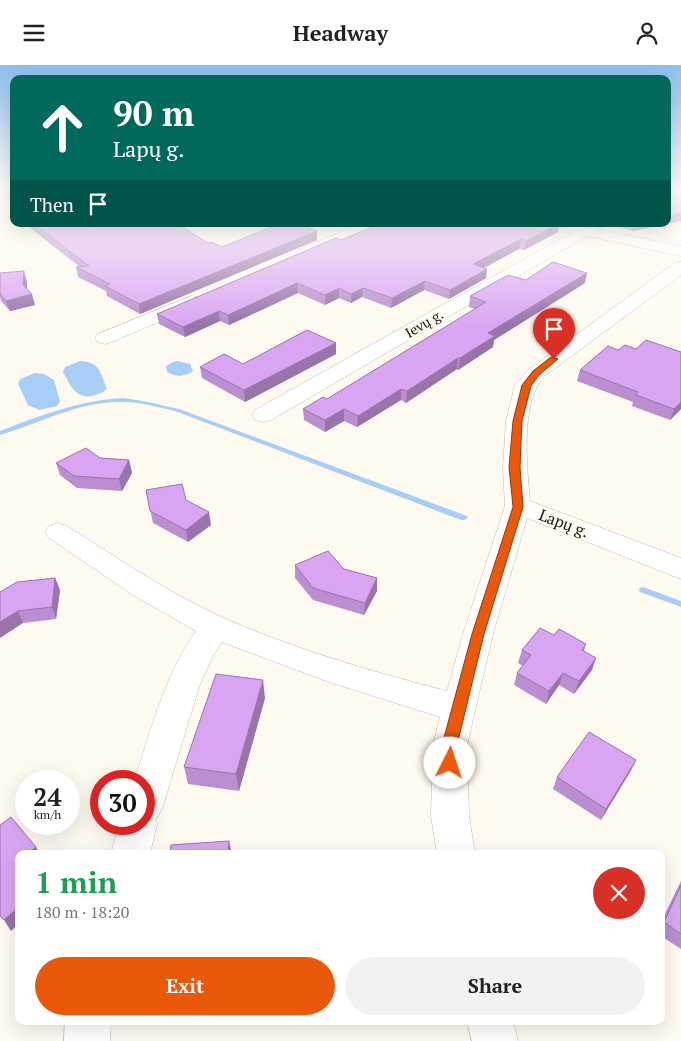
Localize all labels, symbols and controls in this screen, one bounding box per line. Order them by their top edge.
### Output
text: Headway [293,18,388,47]
icon: menu [20,19,48,47]
icon: person [633,19,661,47]
text: 90 m [113,90,194,136]
icon: ahead [30,95,95,160]
text: Lapų g. [113,134,184,163]
icon: arrive [84,190,112,218]
text: Then [30,192,74,217]
street label: Ievų g. [401,304,447,342]
pin [533,308,575,359]
icon: arrive [540,315,568,343]
street label: Lapų g. [536,503,592,543]
position arrow [423,736,475,788]
speed limit sign: 30 [90,770,155,835]
text: 24 [33,780,62,813]
text: km/h [34,807,61,822]
text: 1 min [35,862,117,902]
button: close [593,867,645,919]
text: 180 m · 18:20 [35,901,129,923]
button: Exit [35,957,335,1015]
button: Share [345,957,645,1015]

